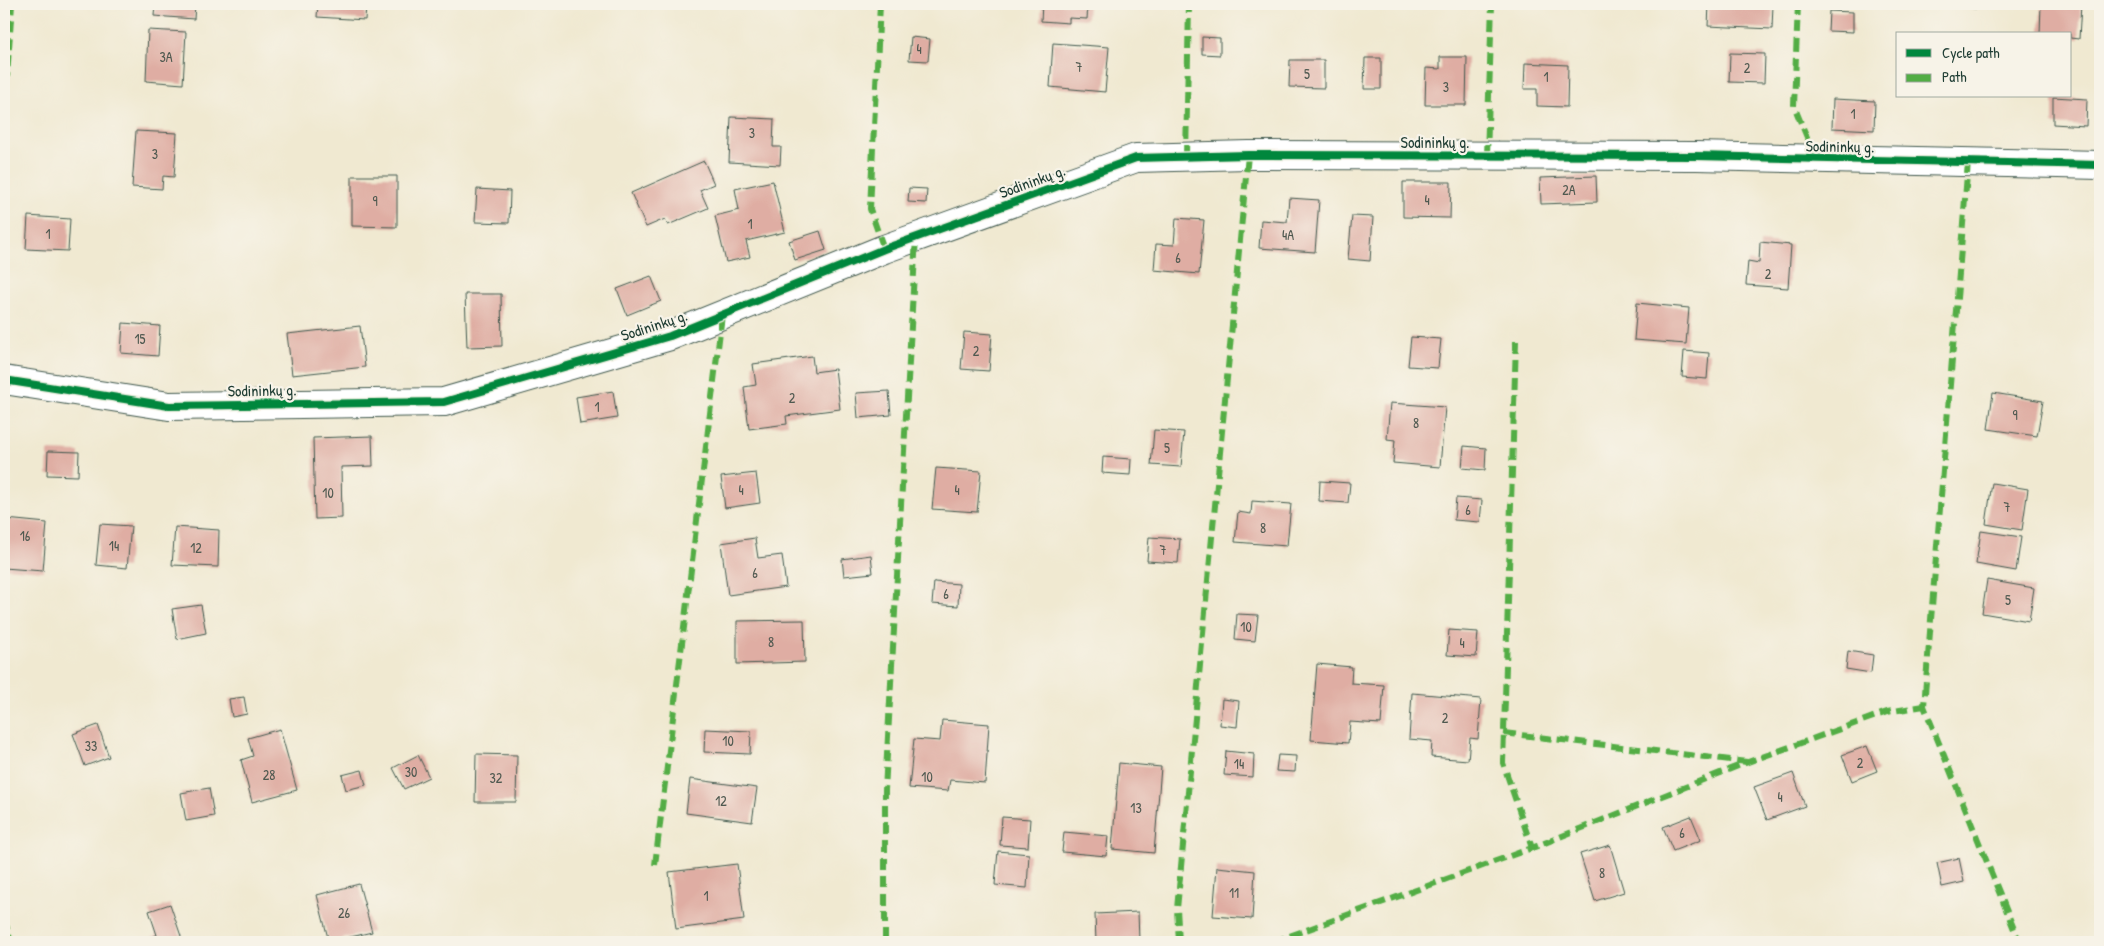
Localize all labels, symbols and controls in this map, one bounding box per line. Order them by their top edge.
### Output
legend [1896,32,2072,98]
house number: 4 [916,39,922,58]
text: Cycle path [1942,42,2000,63]
house number: 3A [159,47,173,66]
house number: 7 [1076,57,1083,76]
house number: 2 [1744,58,1751,77]
house number: 5 [1304,64,1310,83]
text: Path [1942,66,1967,87]
house number: 1 [1543,67,1549,86]
house number: 3 [1443,77,1449,96]
house number: 1 [1850,104,1856,123]
house number: 3 [749,123,755,142]
street label: Sodininkų g. [1401,131,1469,153]
street label: Sodininkų g. [1805,134,1875,158]
house number: 3 [152,144,158,163]
street label: Sodininkų g. [996,159,1068,203]
house number: 2A [1562,180,1576,199]
house number: 4 [1424,190,1430,209]
house number: 9 [372,191,378,210]
house number: 1 [747,214,753,233]
house number: 1 [45,224,51,243]
house number: 4A [1282,225,1294,244]
house number: 6 [1175,248,1181,267]
house number: 2 [1765,264,1772,283]
street label: Sodininkų g. [618,304,690,346]
house number: 15 [134,329,146,348]
house number: 2 [973,341,980,360]
street label: Sodininkų g. [227,378,297,402]
house number: 2 [789,388,796,407]
house number: 1 [594,397,600,416]
house number: 9 [2012,405,2018,424]
house number: 8 [1413,413,1419,432]
house number: 5 [1164,438,1170,457]
house number: 4 [738,480,744,499]
house number: 4 [954,480,960,499]
house number: 10 [322,483,334,502]
house number: 7 [2004,497,2011,516]
house number: 6 [1465,500,1471,519]
house number: 8 [1260,518,1266,537]
house number: 16 [20,526,31,545]
house number: 14 [109,536,119,555]
house number: 12 [190,538,202,557]
house number: 7 [1160,540,1167,559]
house number: 6 [752,563,758,582]
house number: 6 [943,584,949,603]
house number: 5 [2005,590,2011,609]
house number: 10 [1240,617,1252,636]
house number: 8 [768,632,774,651]
house number: 4 [1459,633,1465,652]
house number: 2 [1442,708,1449,727]
house number: 10 [722,731,734,750]
house number: 33 [85,736,97,755]
house number: 2 [1857,753,1864,772]
house number: 14 [1234,754,1244,773]
house number: 30 [405,762,417,781]
house number: 28 [263,765,275,784]
house number: 10 [921,767,933,786]
house number: 32 [490,768,503,787]
house number: 4 [1777,787,1783,806]
house number: 12 [715,791,727,810]
house number: 13 [1130,798,1142,817]
house number: 6 [1679,823,1685,842]
house number: 8 [1599,863,1605,882]
house number: 11 [1229,883,1239,902]
house number: 1 [703,886,709,905]
house number: 26 [338,903,350,922]

